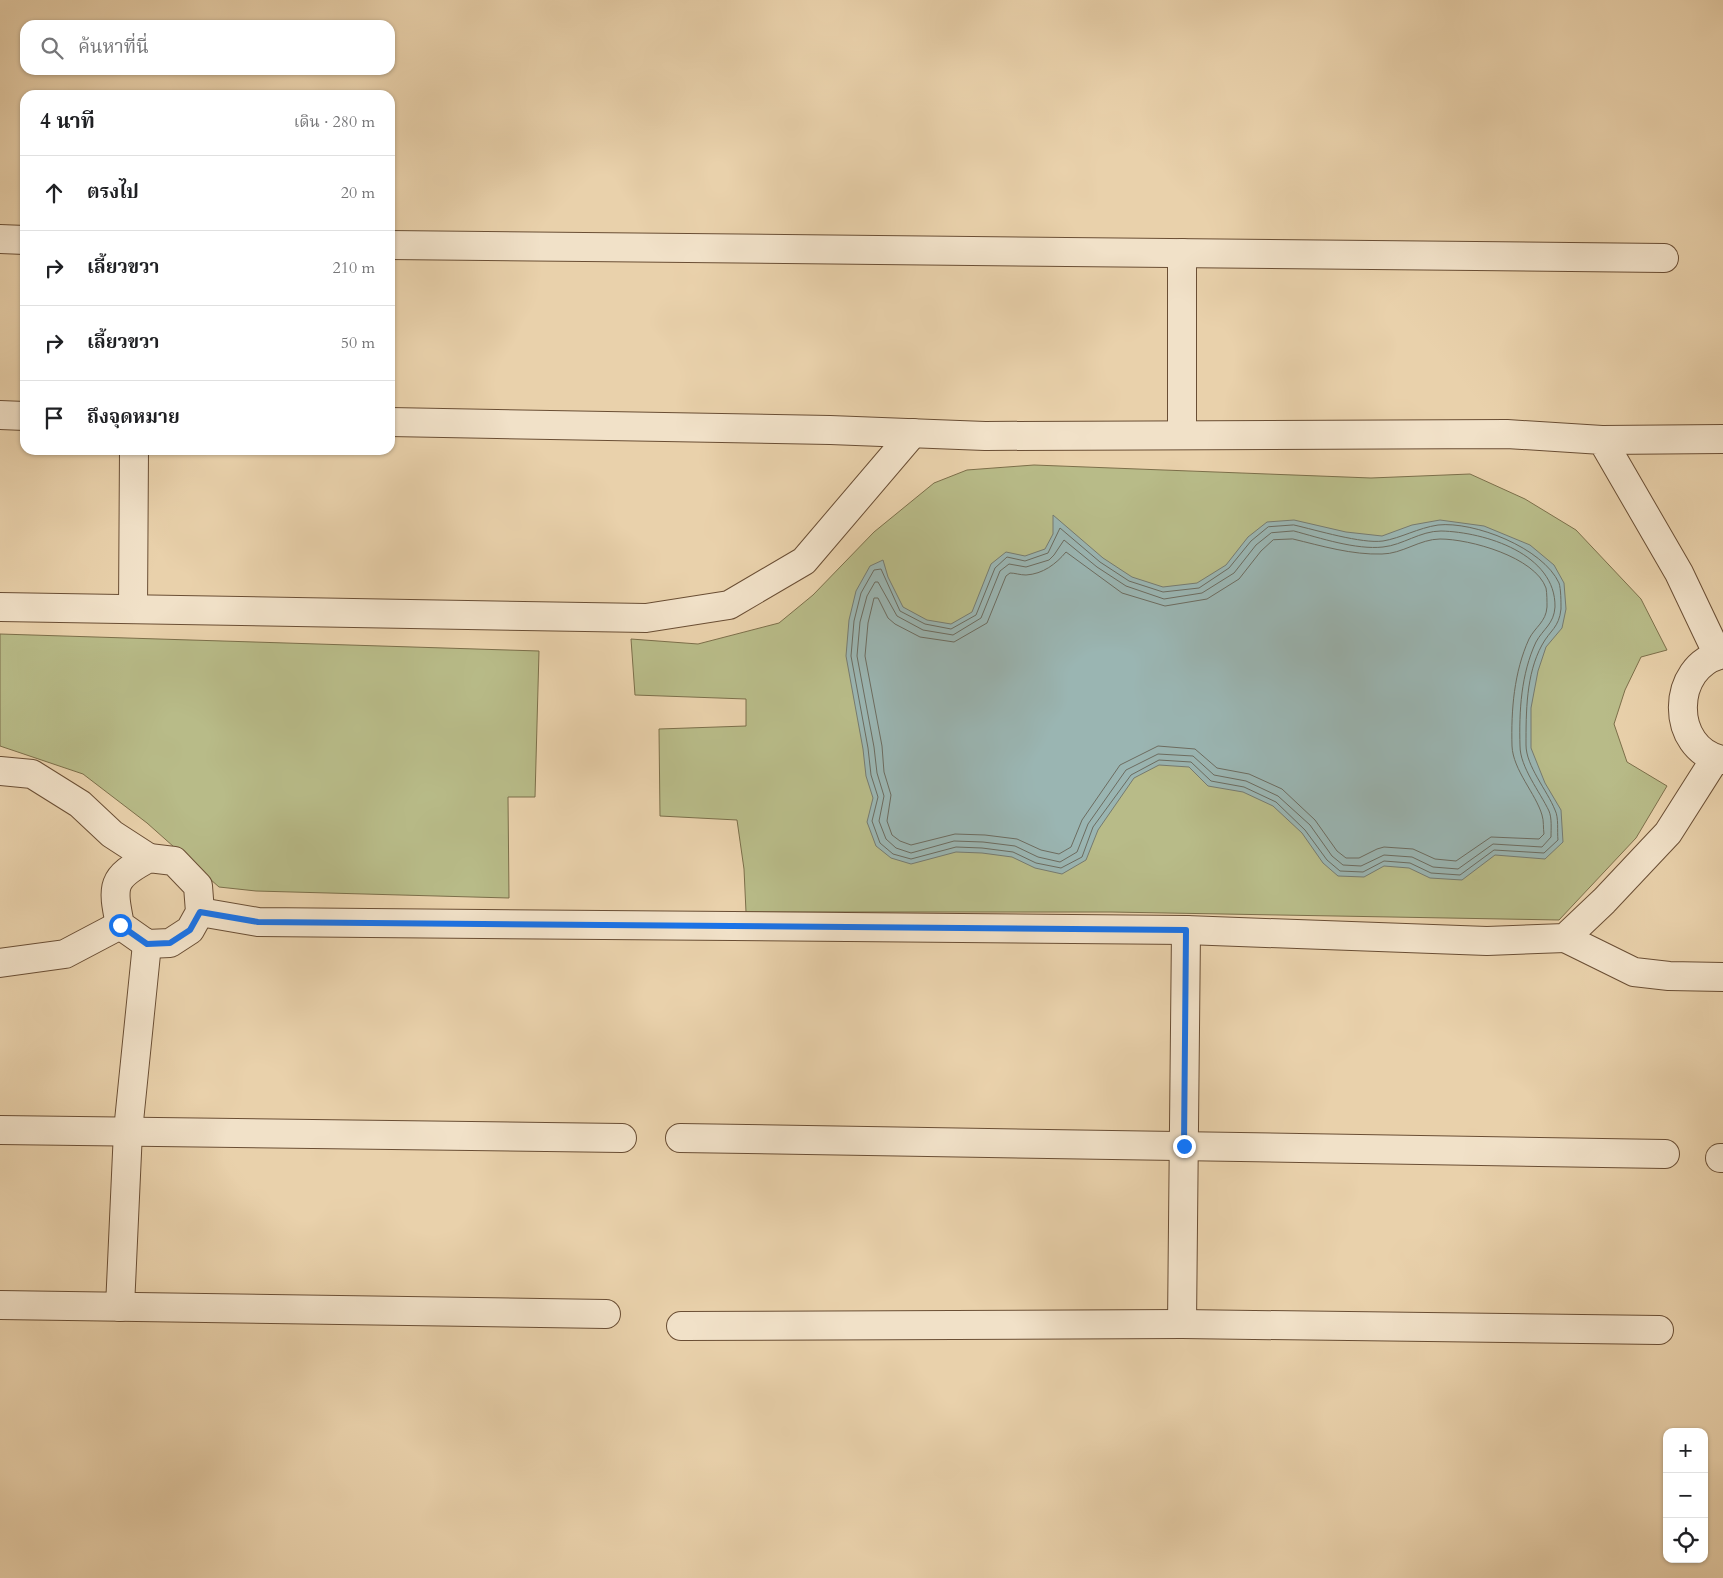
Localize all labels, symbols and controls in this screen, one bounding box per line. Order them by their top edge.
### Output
search box [20,20,395,75]
icon: search [38,34,66,62]
text: ค้นหาที่นี่ [78,34,149,60]
text: 4 นาที [40,107,95,136]
text: เดิน · 280 m [294,111,375,133]
icon: ahead [40,179,68,207]
text: ตรงไป [87,179,139,205]
text: 20 m [341,182,375,204]
icon: right [40,254,68,282]
text: เลี้ยวขวา [87,254,159,280]
text: 210 m [333,257,375,279]
icon: right [40,329,68,357]
text: เลี้ยวขวา [87,329,159,355]
text: 50 m [341,332,375,354]
icon: arrive [40,404,68,432]
text: ถึงจุดหมาย [87,404,180,430]
route start [109,914,132,937]
route end [1173,1135,1196,1158]
map controls [1663,1428,1708,1563]
button: + [1663,1428,1708,1473]
button: − [1663,1473,1708,1518]
button: locate [1663,1518,1708,1563]

